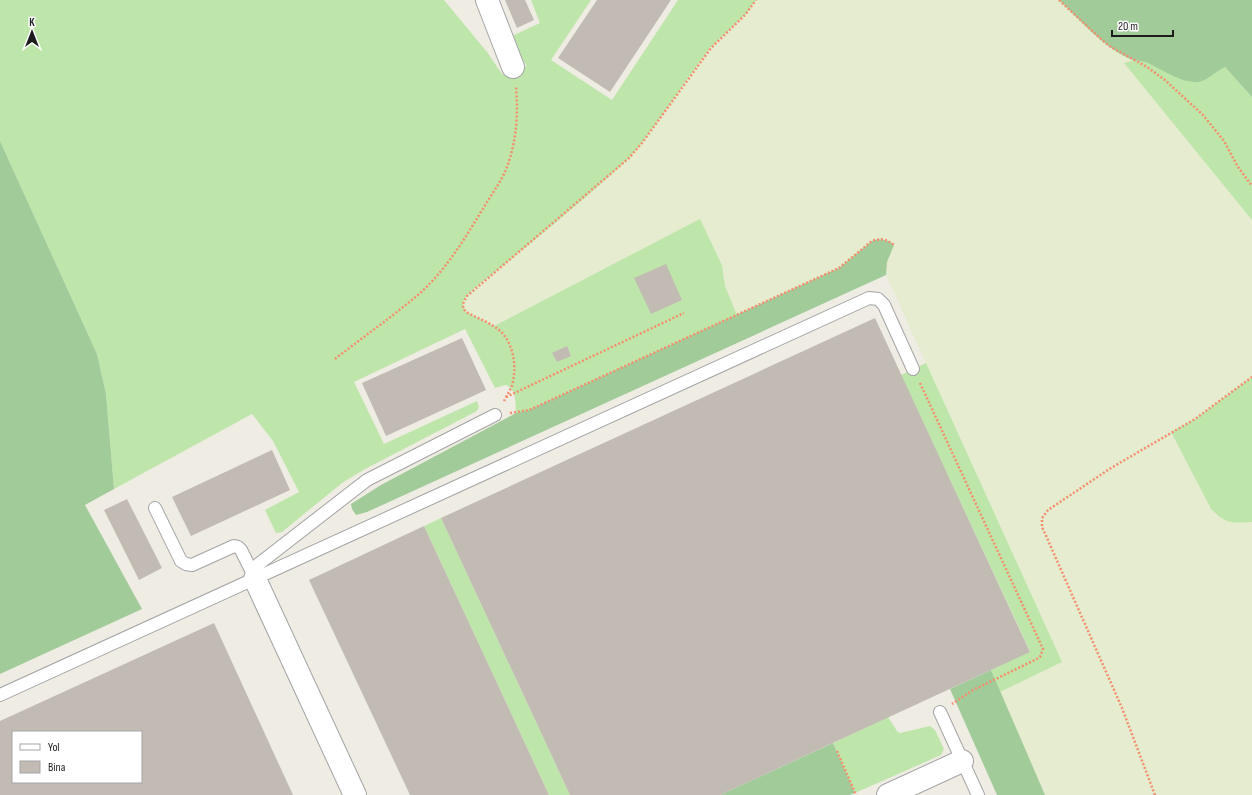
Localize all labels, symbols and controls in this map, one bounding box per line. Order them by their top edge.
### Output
north arrow [12,12,52,52]
scale bar [1112,12,1173,38]
text: K [29,16,35,29]
text: 20 m [1118,19,1138,34]
legend [12,731,142,783]
text: Yol [48,740,60,755]
text: Bina [48,760,66,775]

